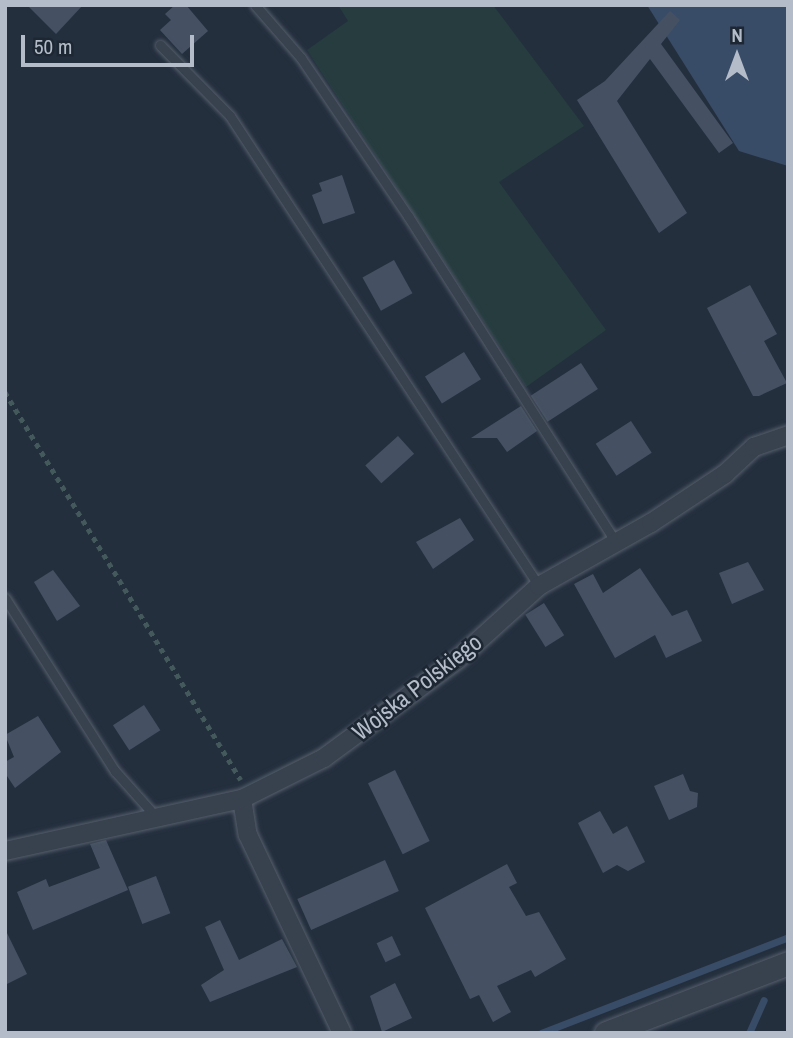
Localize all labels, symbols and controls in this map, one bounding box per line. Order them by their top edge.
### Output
scale bar [24,21,198,65]
north arrow [702,21,772,91]
text: N [731,22,743,48]
text: 50 m [34,32,72,61]
street label: Wojska Polskiego [347,628,487,746]

